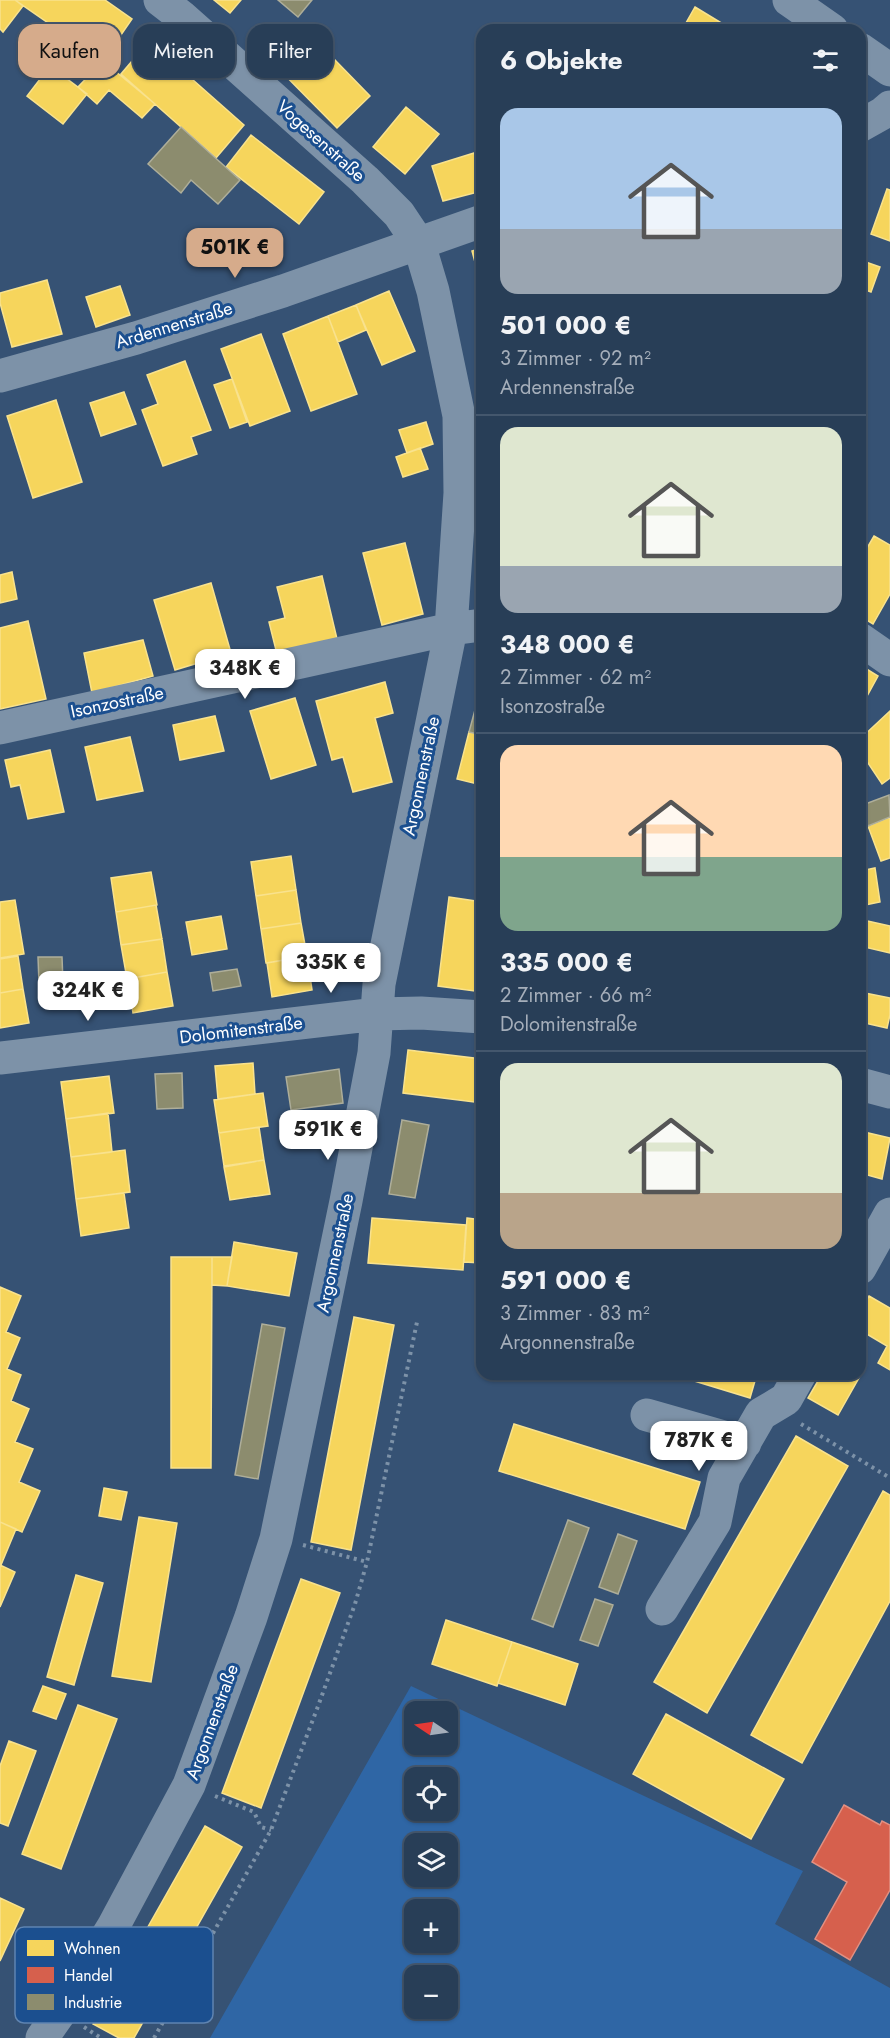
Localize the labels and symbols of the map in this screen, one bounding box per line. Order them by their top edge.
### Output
street label: Vogesenstraße [271,94,371,188]
pin: 501K € [186,228,284,279]
street label: Ardennenstraße [112,295,236,355]
pin: 348K € [196,649,294,700]
street label: Isonzostraße [68,679,166,725]
street label: Argonnenstraße [396,714,446,838]
pin: 335K € [282,943,380,994]
pin: 324K € [39,971,137,1022]
street label: Dolomitenstraße [178,1010,304,1050]
pin: 591K € [279,1110,377,1161]
street label: Argonnenstraße [310,1191,360,1315]
pin: 787K € [650,1421,748,1472]
street label: Argonnenstraße [179,1661,245,1783]
north arrow [404,1701,458,1755]
legend [15,1927,213,2023]
text: Wohnen [64,1937,121,1960]
text: Handel [64,1964,113,1987]
text: Industrie [64,1991,122,2014]

